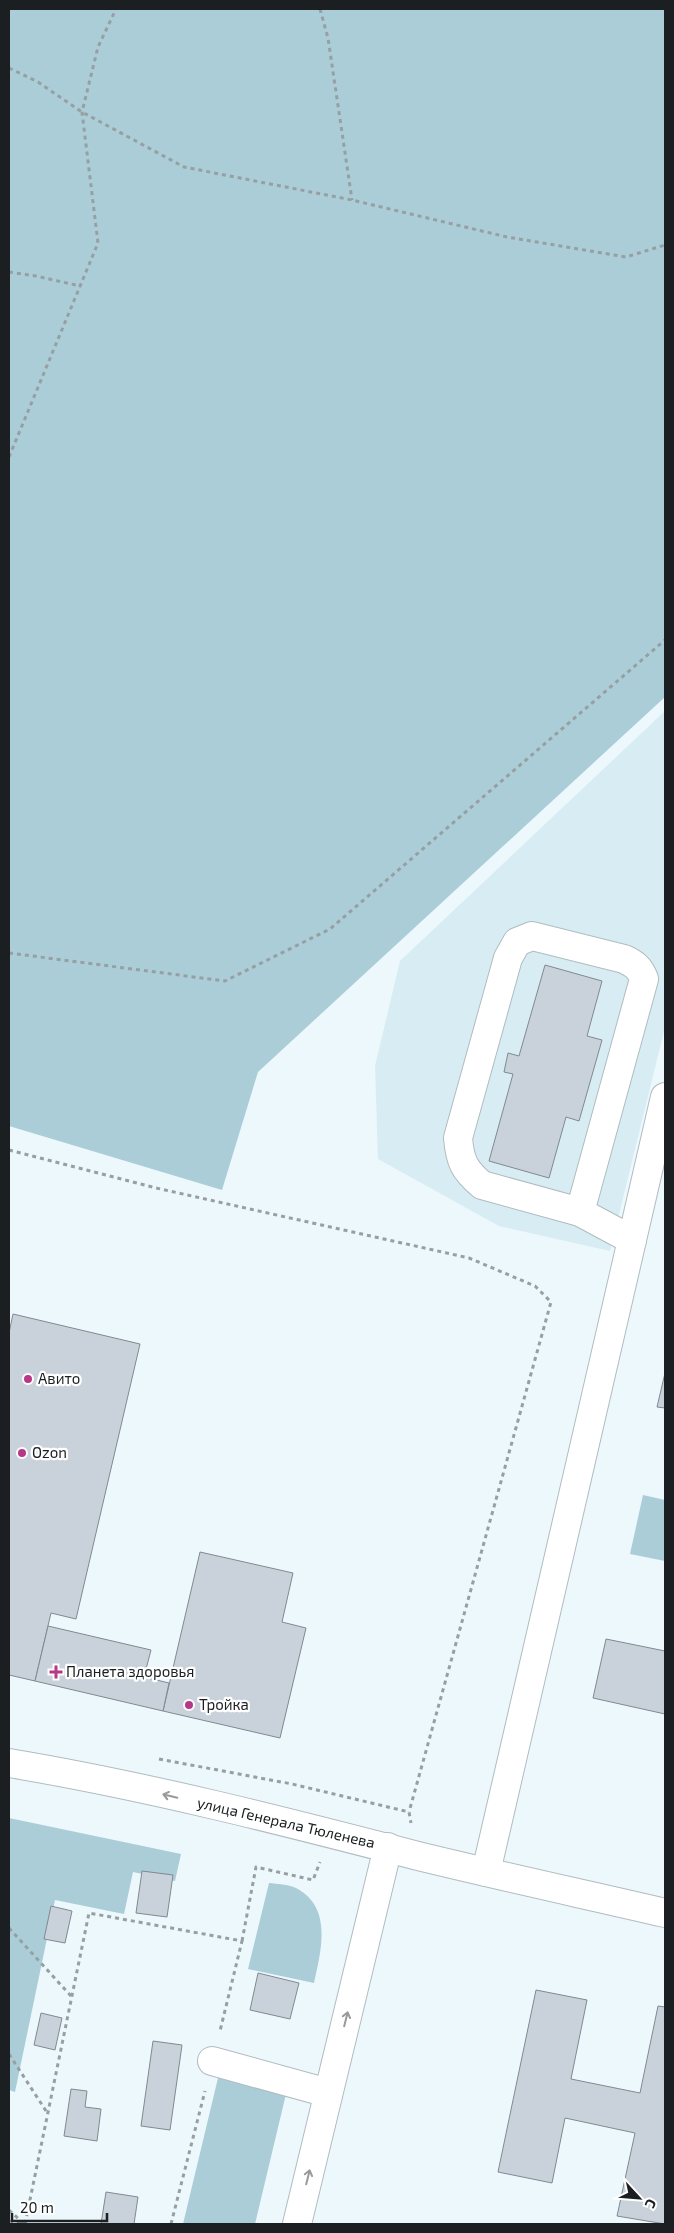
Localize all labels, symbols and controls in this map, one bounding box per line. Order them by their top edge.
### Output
place label: Авито [38,1369,80,1387]
marker: Авито [22,1373,34,1385]
place label: Ozon [32,1443,67,1461]
marker: Ozon [16,1447,28,1459]
place label: Планета здоровья [66,1662,194,1680]
marker: Планета здоровья [50,1666,62,1678]
place label: Тройка [199,1695,249,1713]
marker: Тройка [183,1699,195,1711]
one-way arrow [163,1790,179,1800]
street label: улица Генерала Тюленева [195,1793,377,1852]
one-way arrow [342,2011,351,2027]
one-way arrow [304,2169,313,2185]
north arrow [614,2173,664,2223]
scale bar [12,2190,108,2222]
text: С [642,2196,661,2211]
text: 20 m [20,2198,54,2216]

